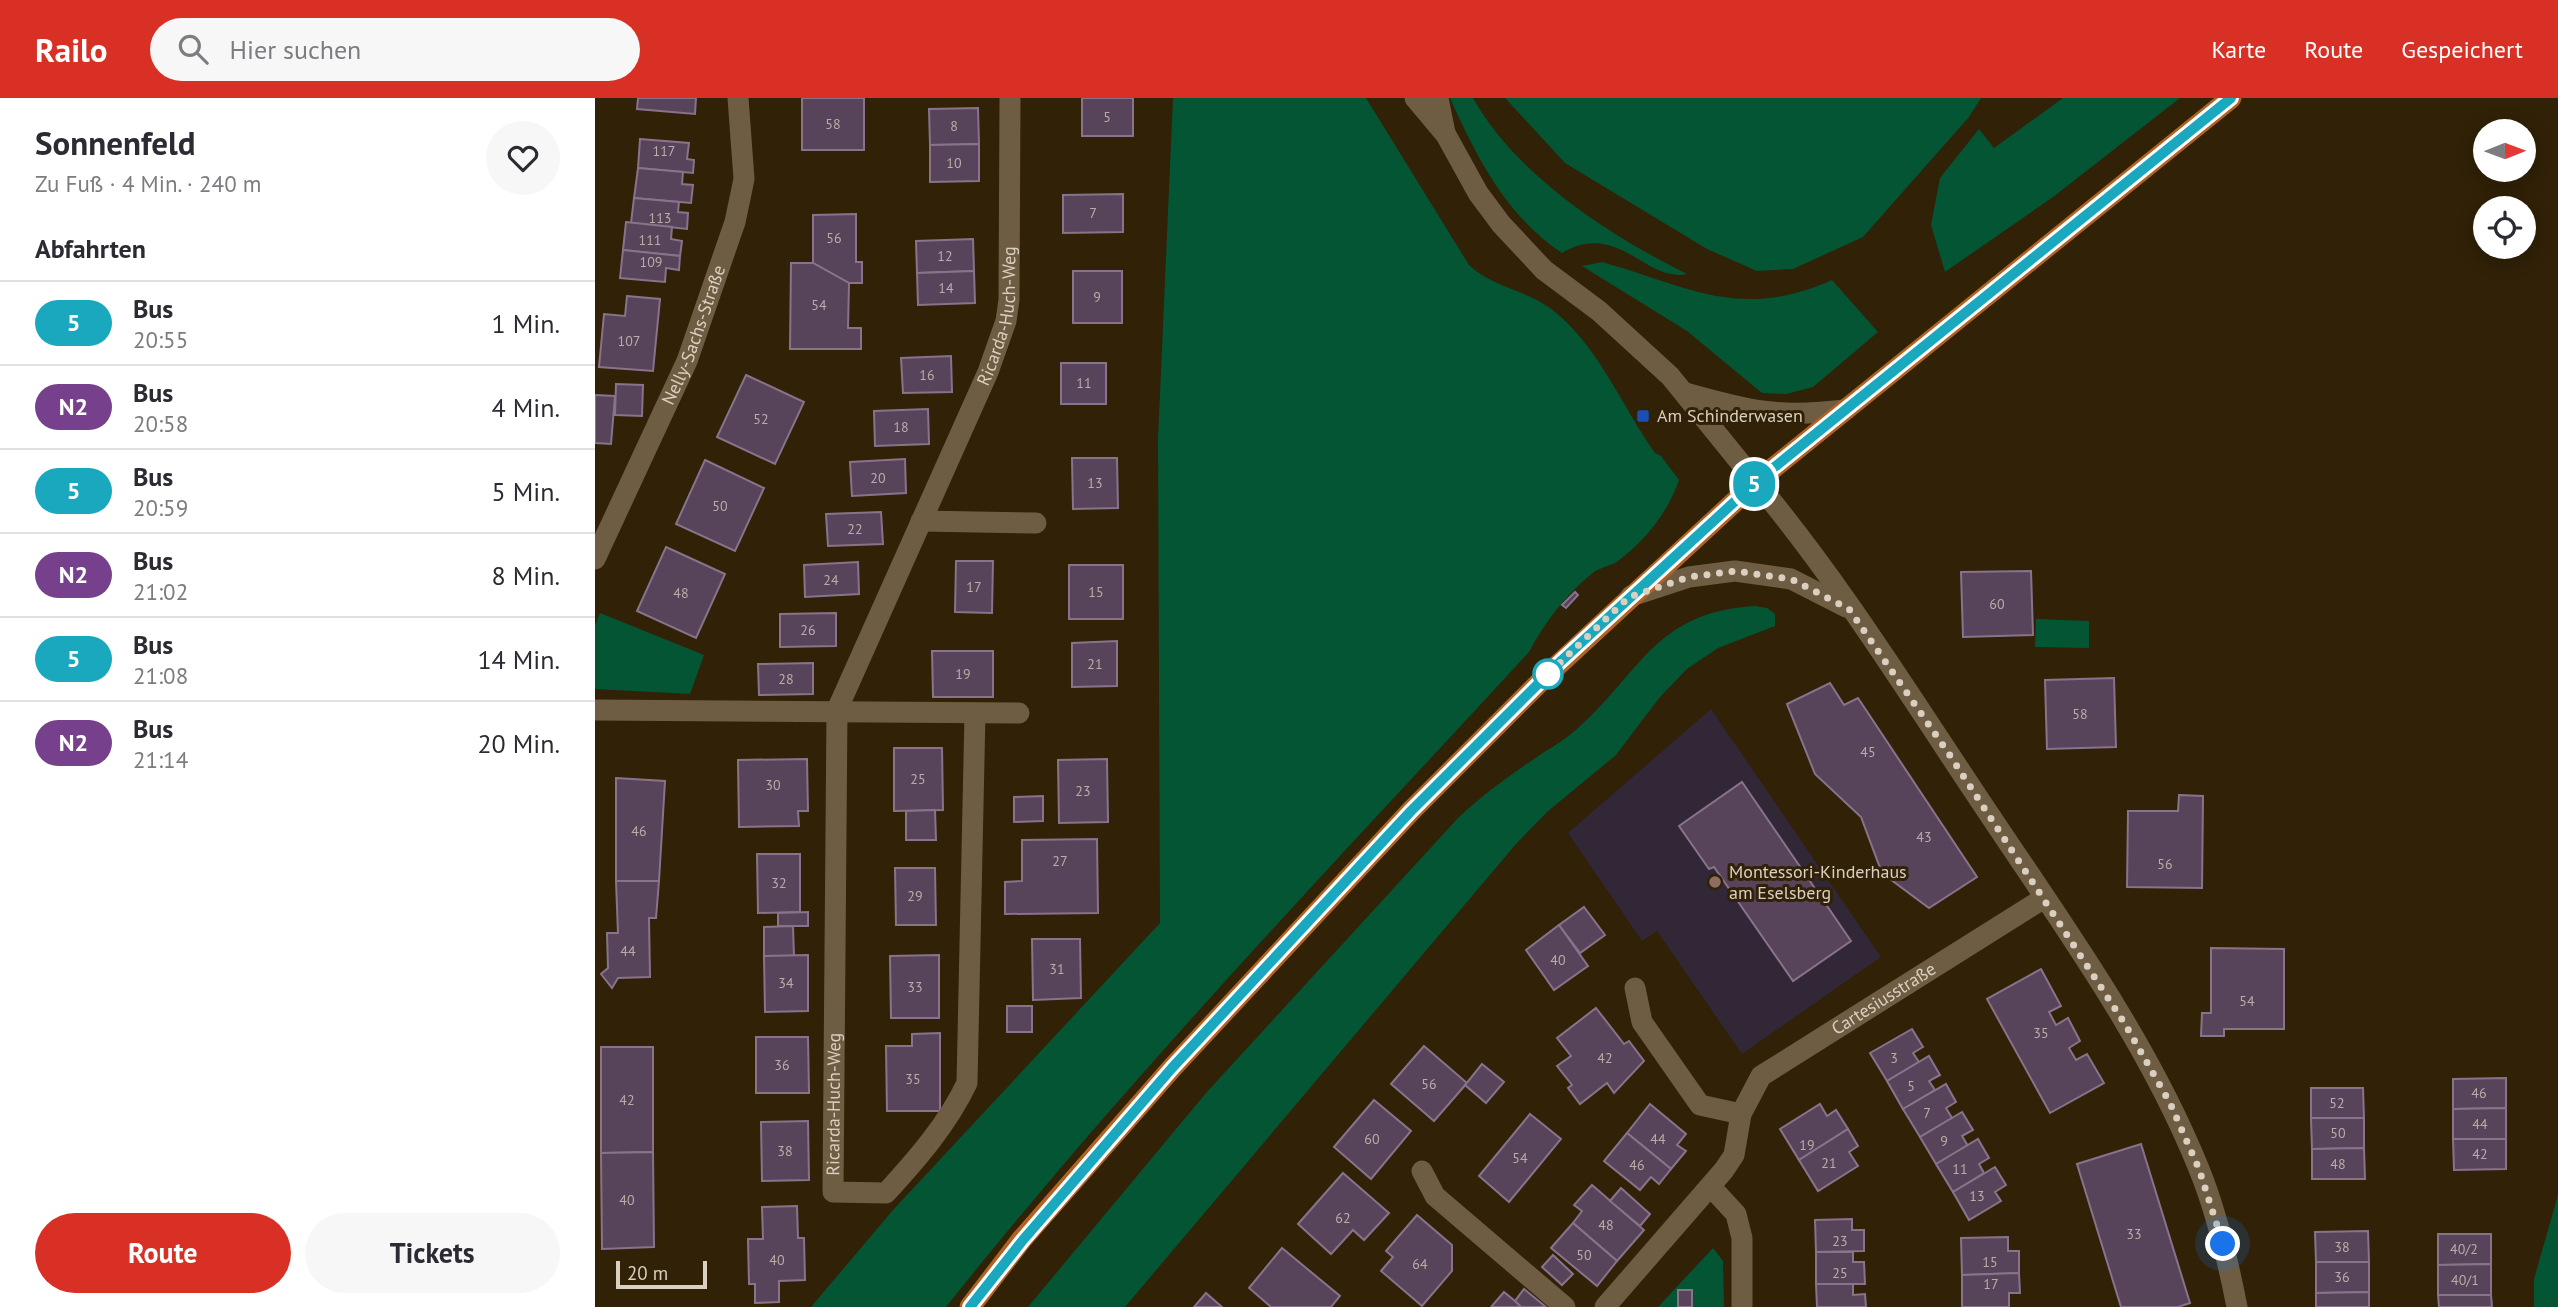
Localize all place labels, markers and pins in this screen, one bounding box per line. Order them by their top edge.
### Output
place label: Am Schinderwasen [1657,404,1803,427]
marker: Am Schinderwasen [1635,408,1651,424]
unlabelled marker [1533,659,1563,689]
place label: Montessori-Kinderhaus am Eselsberg [1729,860,1907,904]
marker: Montessori-Kinderhaus am Eselsberg [1707,874,1723,890]

